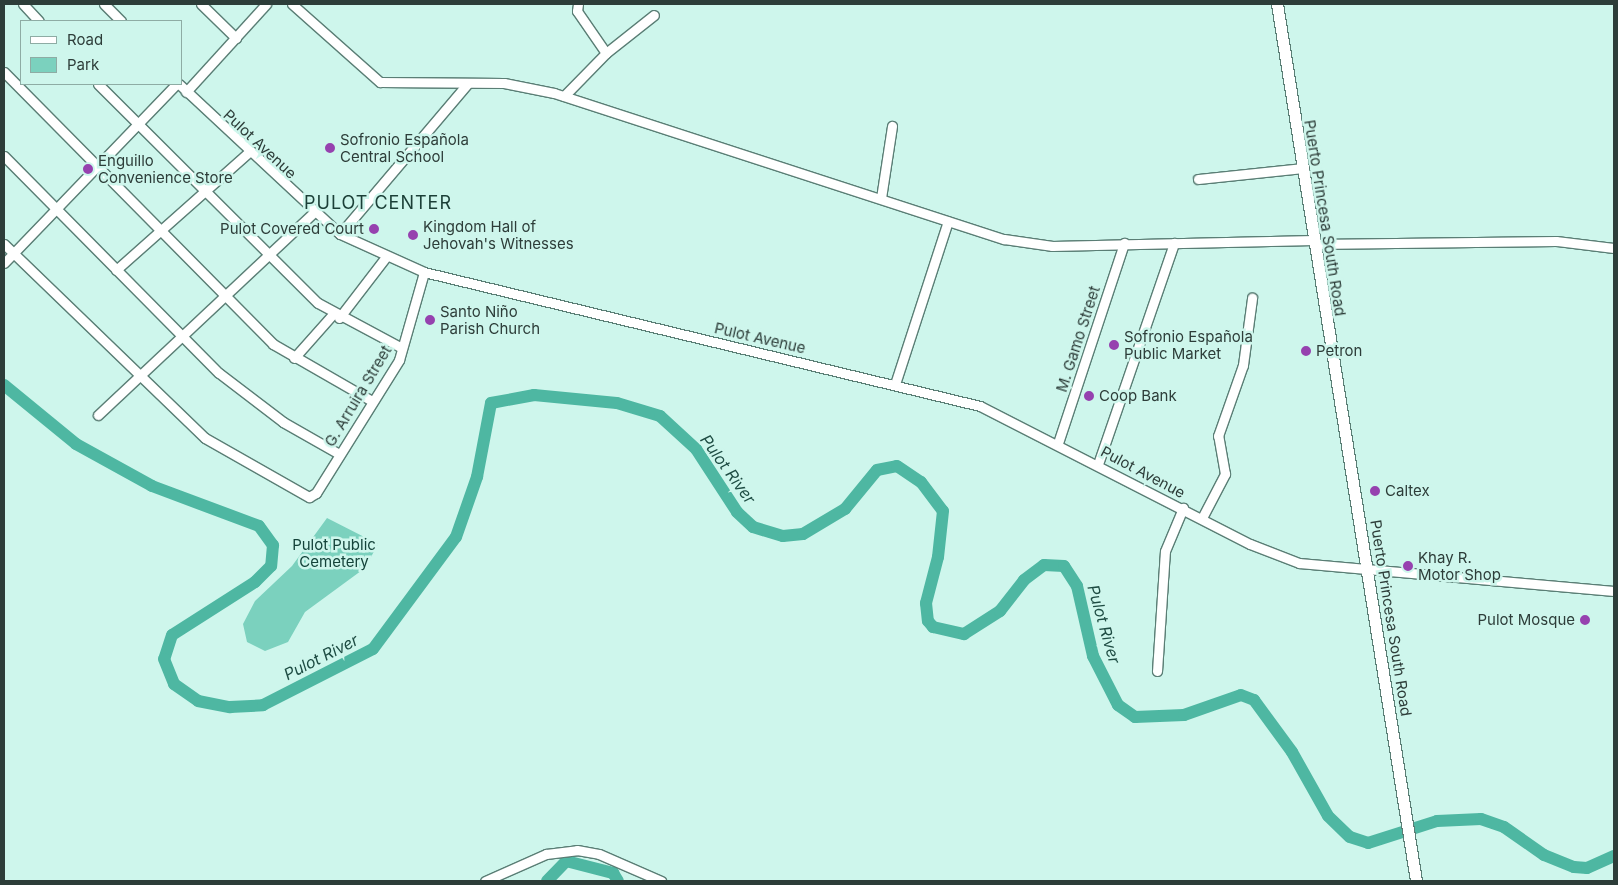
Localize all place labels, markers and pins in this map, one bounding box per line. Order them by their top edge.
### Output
place label: Sofronio Española Central School [340,130,469,165]
marker: Sofronio Española Central School [324,142,336,154]
place label: Enguillo Convenience Store [98,151,233,186]
marker: Enguillo Convenience Store [82,163,94,175]
place label: Kingdom Hall of Jehovah's Witnesses [423,217,574,252]
place label: Pulot Covered Court [220,220,364,238]
marker: Pulot Covered Court [368,223,380,235]
marker: Kingdom Hall of Jehovah's Witnesses [407,229,419,241]
place label: Santo Niño Parish Church [440,302,540,337]
marker: Santo Niño Parish Church [424,314,436,326]
place label: Sofronio Española Public Market [1124,327,1253,362]
marker: Sofronio Española Public Market [1108,339,1120,351]
place label: Petron [1316,342,1362,360]
marker: Petron [1300,345,1312,357]
place label: Coop Bank [1099,387,1177,405]
marker: Coop Bank [1083,390,1095,402]
place label: Caltex [1385,482,1430,500]
marker: Caltex [1369,485,1381,497]
place label: Khay R. Motor Shop [1418,548,1501,583]
marker: Khay R. Motor Shop [1402,560,1414,572]
place label: Pulot Mosque [1478,611,1575,629]
marker: Pulot Mosque [1579,614,1591,626]

